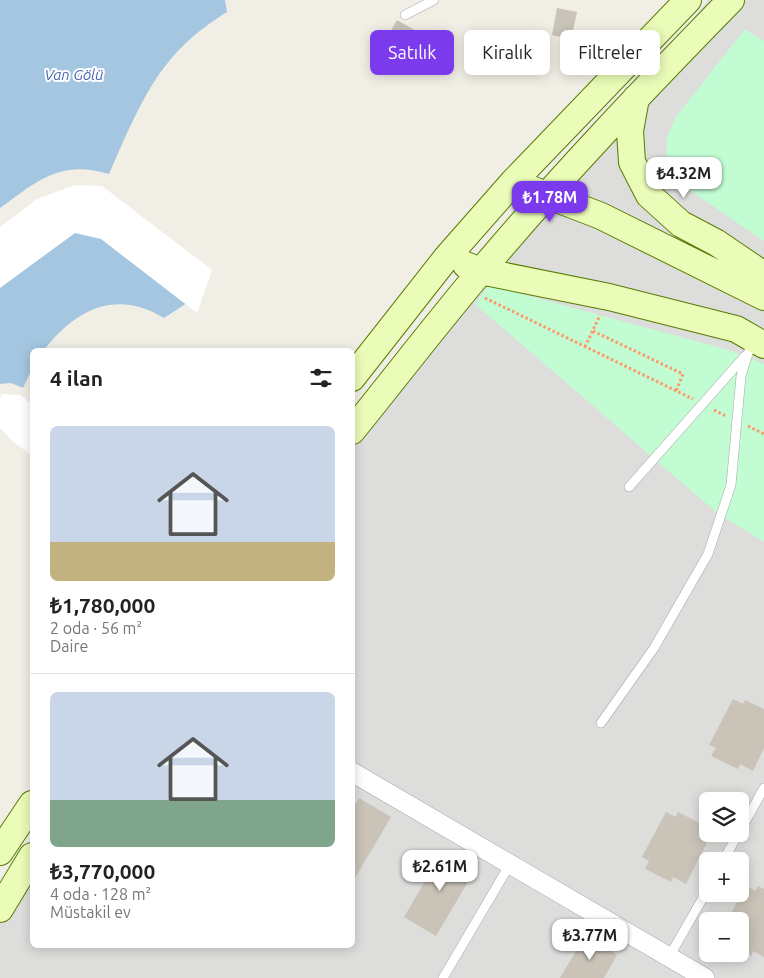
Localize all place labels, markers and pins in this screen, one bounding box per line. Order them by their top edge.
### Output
pin: ₺4.32M [643,156,725,199]
pin: ₺1.78M [509,180,591,223]
pin: ₺2.61M [399,850,481,892]
pin: ₺3.77M [549,918,631,961]

